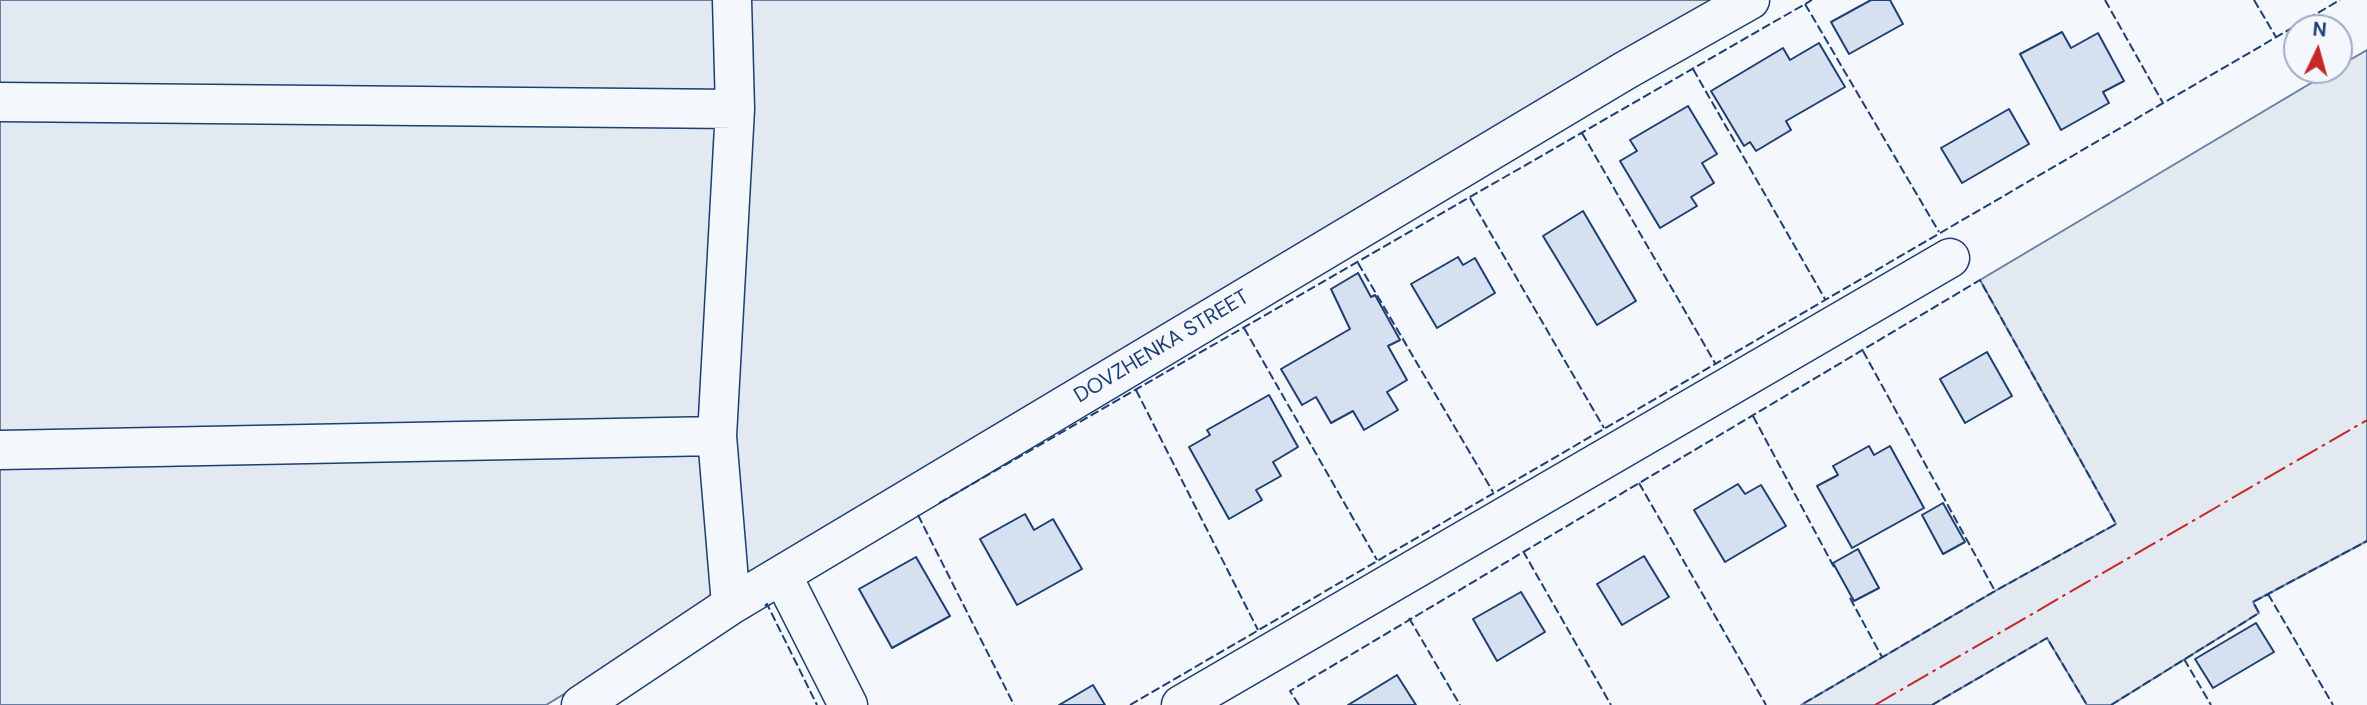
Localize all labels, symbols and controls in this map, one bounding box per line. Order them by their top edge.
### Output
north arrow [2283,14,2353,84]
text: N [2312,17,2328,43]
street label: DOVZHENKA STREET [1070,285,1254,409]

